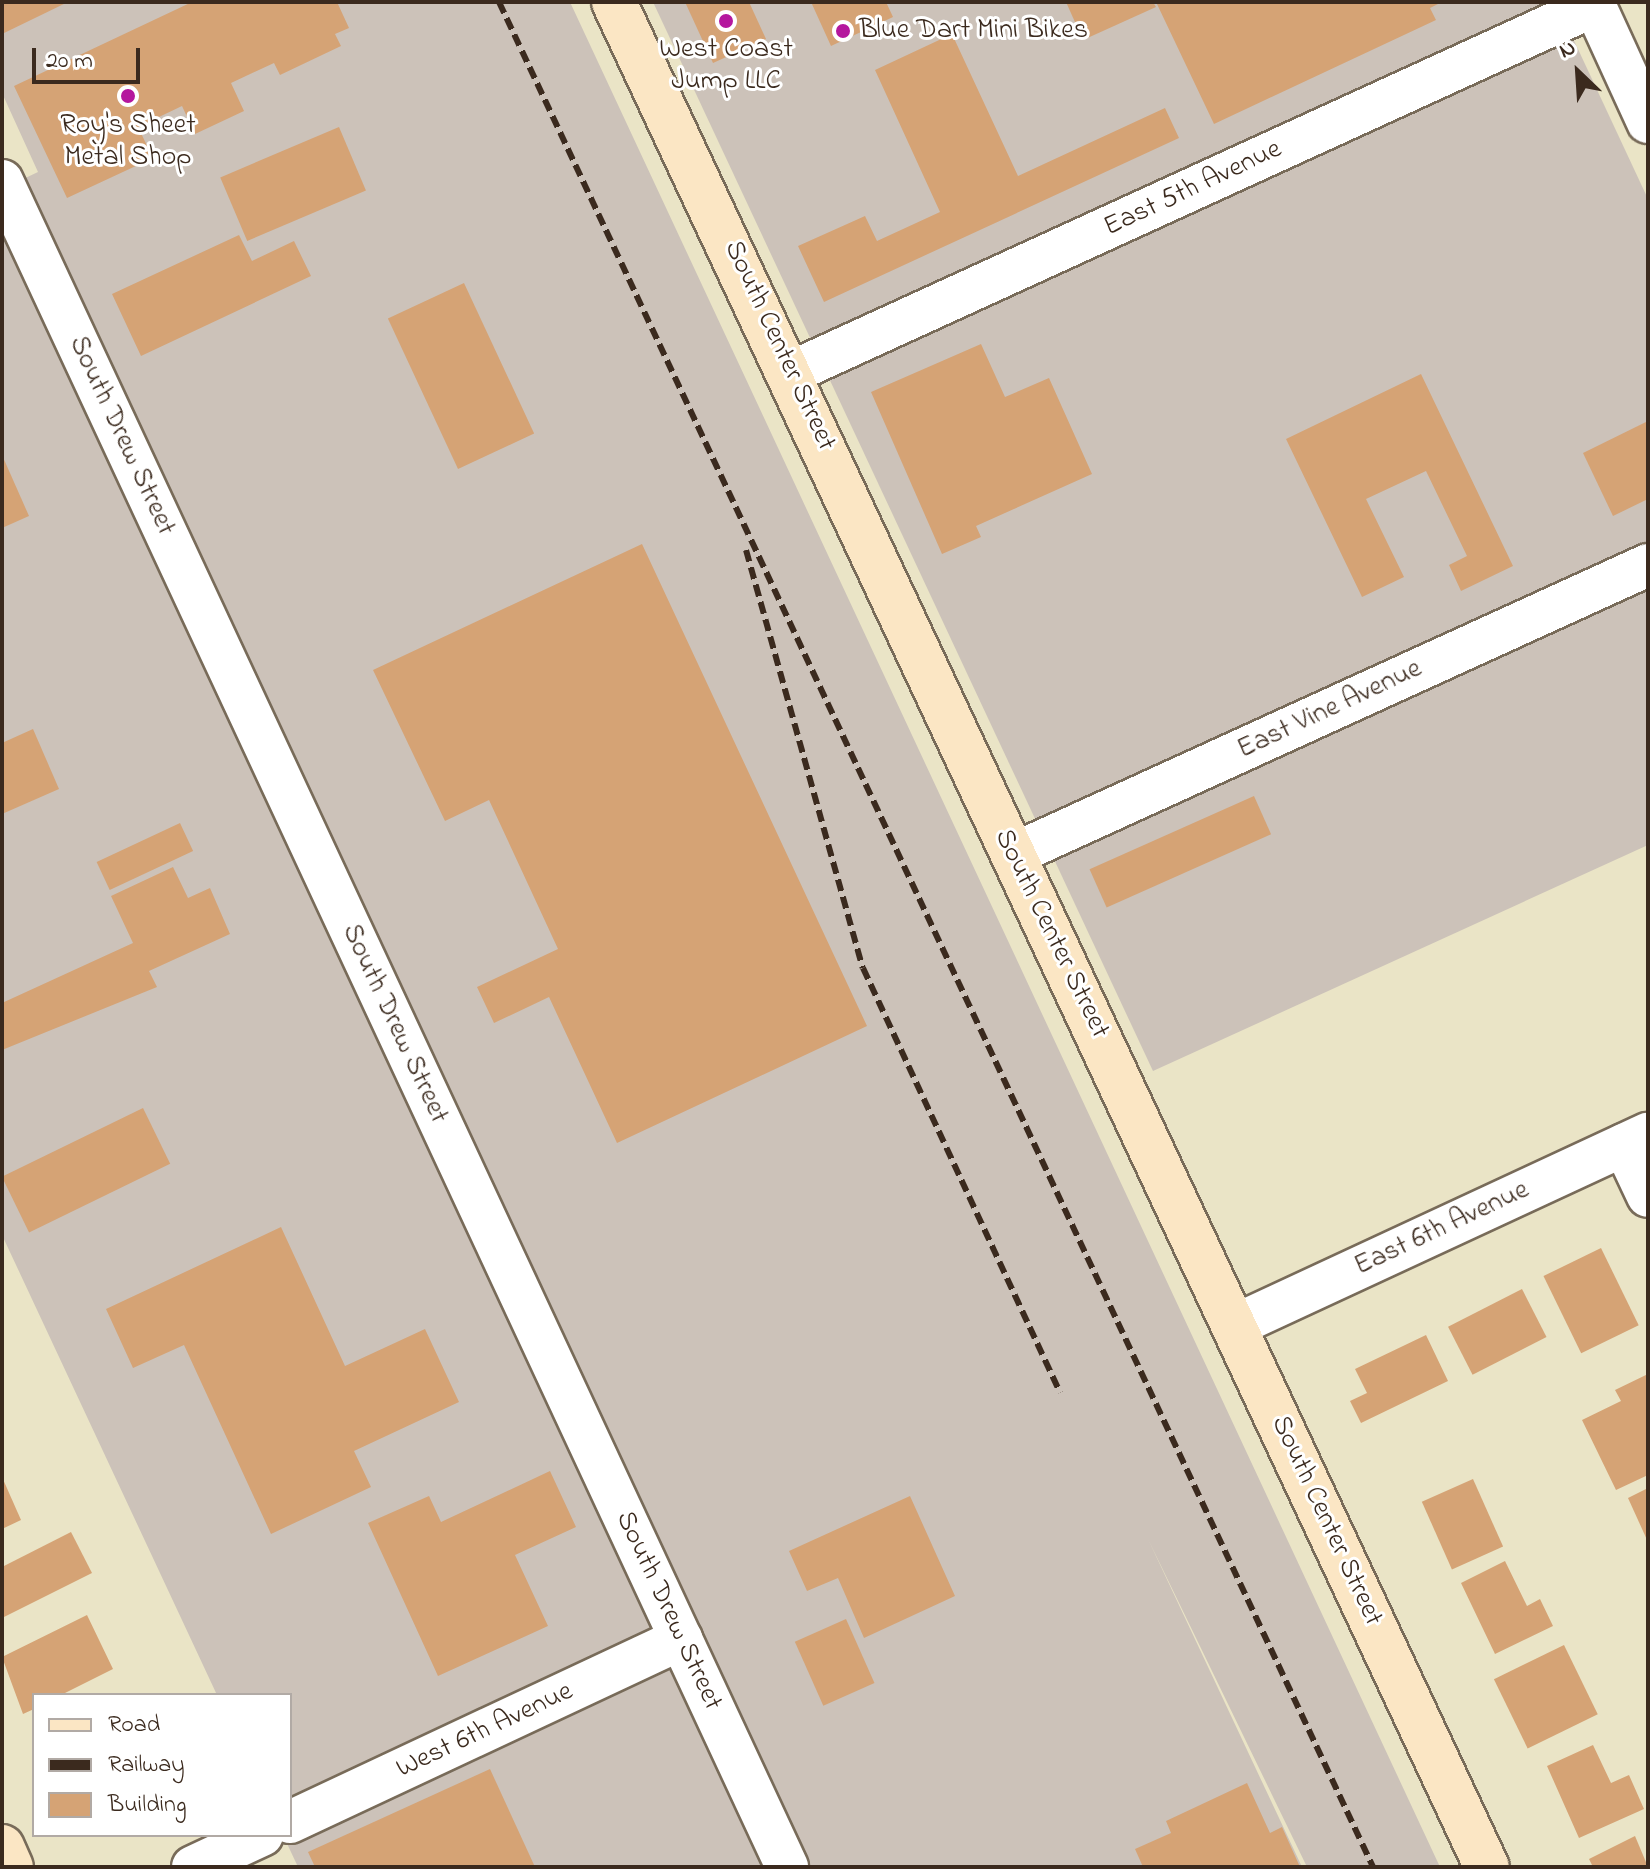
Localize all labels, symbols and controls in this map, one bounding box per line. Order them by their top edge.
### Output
marker: West Coast Jump LLC [717,12,735,30]
place label: Blue Dart Mini Bikes [859,14,1088,48]
marker: Blue Dart Mini Bikes [834,22,852,40]
scale bar [36,32,144,82]
north arrow [1538,32,1618,112]
place label: West Coast Jump LLC [659,33,793,99]
text: N [1554,33,1581,68]
text: 20 m [46,44,93,79]
marker: Roy's Sheet Metal Shop [119,87,137,105]
place label: Roy's Sheet Metal Shop [60,109,196,175]
street label: East 5th Avenue [1099,133,1287,245]
street label: South Center Street [716,236,842,456]
street label: South Drew Street [60,331,182,541]
street label: East Vine Avenue [1233,653,1427,767]
street label: South Center Street [986,824,1116,1044]
street label: South Drew Street [333,919,455,1129]
street label: East 6th Avenue [1349,1174,1535,1284]
street label: South Center Street [1263,1411,1389,1631]
street label: South Drew Street [607,1506,729,1716]
street label: West 6th Avenue [392,1675,578,1787]
legend [32,1693,292,1837]
text: Road [108,1708,160,1743]
text: Railway [108,1748,185,1783]
text: Building [108,1788,187,1823]

